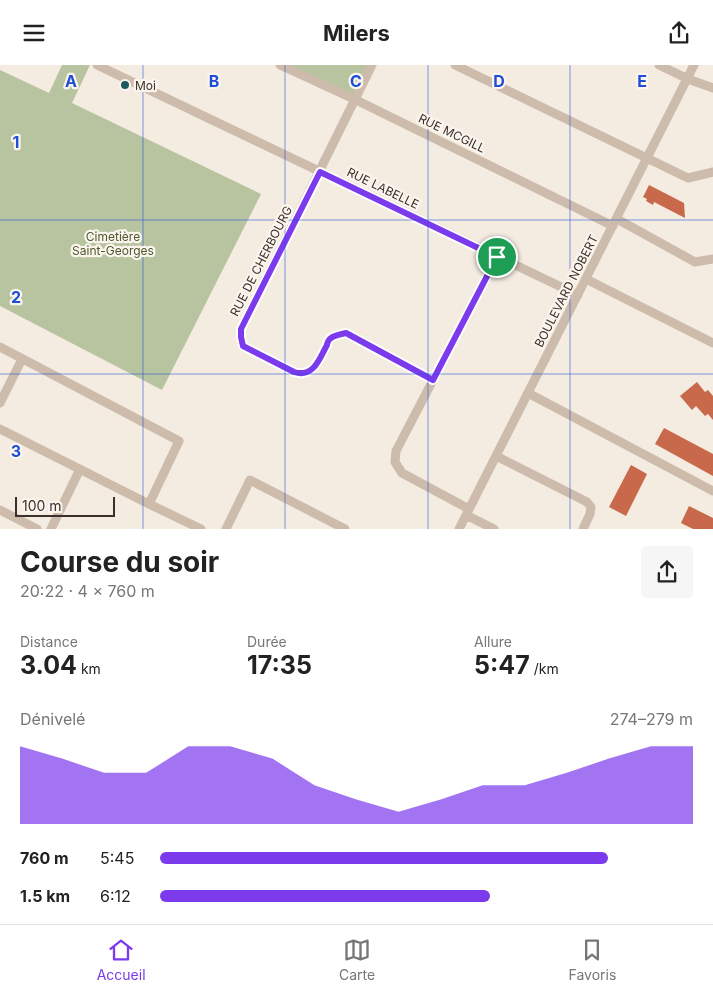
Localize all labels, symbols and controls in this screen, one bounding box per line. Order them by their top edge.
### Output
icon: menu [20,19,48,47]
icon: share [665,19,693,47]
text: Milers [323,20,390,46]
text: A [65,71,77,91]
text: B [209,71,219,91]
text: C [350,71,362,91]
text: D [493,71,505,91]
text: E [637,71,647,91]
place label: Moi [135,78,156,93]
marker: Moi [119,79,131,91]
street label: RUE MCGILL [416,110,488,156]
text: 1 [13,132,19,152]
street label: RUE LABELLE [345,164,421,212]
street label: RUE DE CHERBOURG [227,203,295,319]
park label: Cimetière Saint-Georges [72,229,154,258]
street label: BOULEVARD NOBERT [531,232,601,350]
pin [476,236,518,278]
icon: arrive [483,243,511,271]
text: 2 [11,287,21,307]
text: 3 [11,441,21,461]
scale bar [15,494,115,517]
text: 100 m [22,497,62,514]
text: Course du soir [20,545,219,579]
button: share [641,546,693,598]
text: 20:22 · 4 × 760 m [20,581,155,601]
text: Distance [20,633,78,650]
text: Durée [247,633,287,650]
text: Allure [474,633,512,650]
text: 3.04 [20,650,77,680]
text: 17:35 [247,650,312,680]
text: 5:47 [474,650,530,680]
text: km [77,660,101,677]
text: /km [530,660,559,677]
text: Dénivelé [20,709,85,729]
text: 274–279 m [610,709,693,729]
text: 760 m [20,848,69,868]
text: 5:45 [100,848,134,868]
text: 1.5 km [20,886,70,906]
text: 6:12 [100,886,131,906]
tab: Accueil [97,936,146,983]
tab: Carte [339,936,375,983]
tab: Favoris [568,936,616,983]

